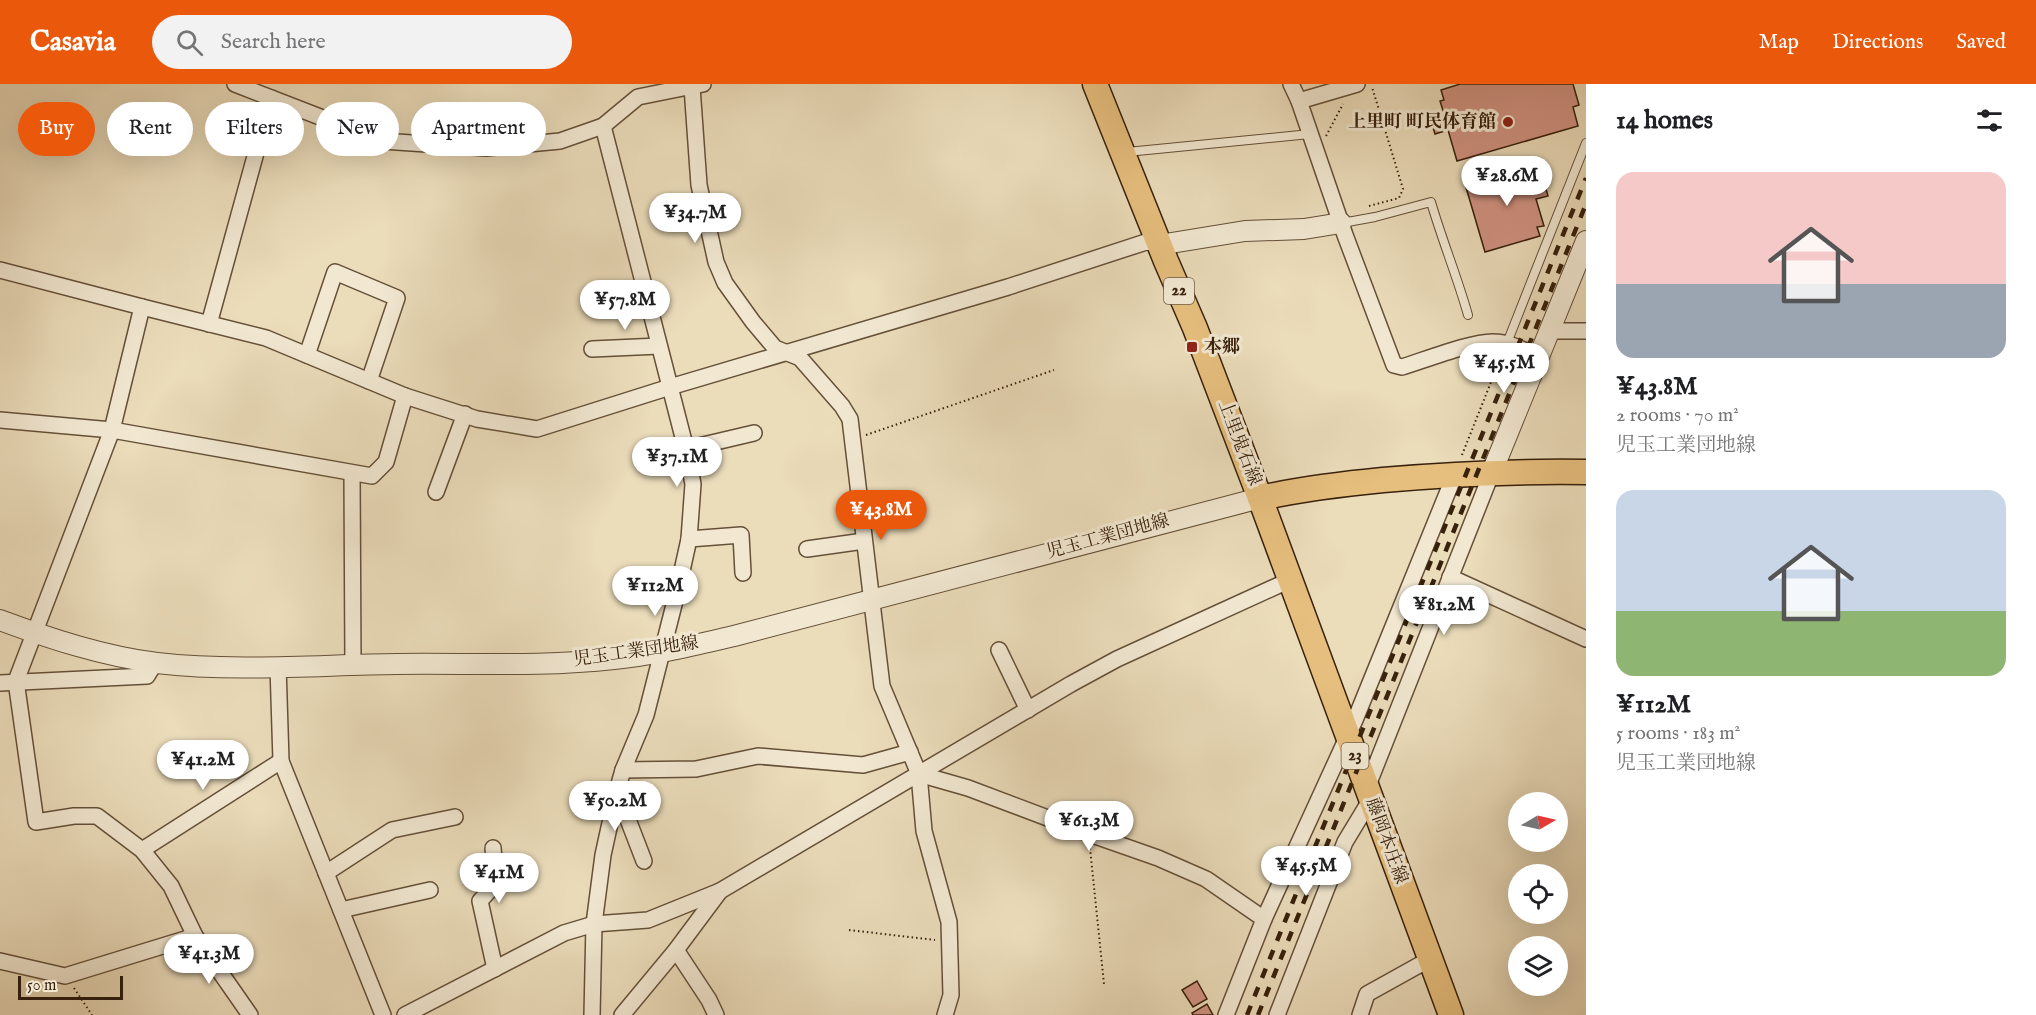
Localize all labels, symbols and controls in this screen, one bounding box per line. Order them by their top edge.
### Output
search box [152,15,572,69]
text: Casavia [30,25,116,60]
icon: search [173,26,206,59]
text: Search here [221,28,326,56]
text: Map [1759,29,1799,56]
text: Directions [1832,29,1923,56]
text: Saved [1956,29,2006,56]
chip: Buy [18,102,95,156]
chip: Rent [107,102,193,156]
chip: Filters [205,102,304,156]
chip: New [316,102,399,156]
chip: Apartment [411,102,546,156]
text: 14 homes [1616,104,1713,137]
icon: filters [1973,104,2006,137]
place label: 上里町 町民体育館 [1348,111,1496,134]
marker: 上里町 町民体育館 [1501,115,1515,129]
pin: ¥28.6M [1458,156,1556,207]
text: ¥28.6M [1475,163,1539,188]
pin: ¥34.7M [646,193,744,244]
text: ¥34.7M [663,200,727,225]
icon: home [1757,211,1865,319]
road number: 22 [1164,278,1194,304]
pin: ¥57.8M [576,280,674,331]
text: ¥57.8M [594,287,656,312]
place label: 本郷 [1204,336,1240,359]
marker: 本郷 [1185,340,1199,354]
pin: ¥45.5M [1455,343,1553,394]
text: ¥45.5M [1473,350,1535,375]
text: ¥43.8M [1616,370,1698,403]
street label: 上里鬼石線 [1212,397,1266,489]
text: 2 rooms · 70 m² [1616,403,1739,428]
text: 児玉工業団地線 [1616,433,1756,458]
pin: ¥37.1M [628,437,726,488]
text: ¥37.1M [646,444,708,469]
pin: ¥43.8M [832,490,930,541]
text: ¥43.8M [850,497,912,522]
street label: 児玉工業団地線 [1044,510,1172,564]
icon: home [1757,529,1865,637]
pin: ¥112M [613,566,697,617]
text: ¥112M [626,573,684,598]
pin: ¥81.2M [1395,585,1493,636]
text: ¥81.2M [1413,592,1475,617]
street label: 児玉工業団地線 [572,632,700,672]
text: ¥112M [1616,688,1691,721]
text: 5 rooms · 183 m² [1616,721,1740,746]
pin: ¥41.2M [154,740,252,791]
road number: 23 [1342,743,1368,769]
text: ¥41.2M [171,747,235,772]
text: 児玉工業団地線 [1616,751,1756,776]
pin: ¥50.2M [566,781,664,832]
text: ¥50.2M [583,788,647,813]
north arrow [1508,792,1568,852]
map controls [1508,792,1568,996]
street label: 藤岡本庄線 [1360,795,1412,887]
pin: ¥61.3M [1040,801,1138,852]
text: ¥61.3M [1059,808,1119,833]
pin: ¥45.5M [1257,846,1355,897]
pin: ¥41M [463,853,535,904]
text: ¥45.5M [1275,853,1337,878]
text: ¥41M [474,860,524,885]
button: locate [1508,864,1568,924]
pin: ¥41.3M [160,934,258,985]
button: layers [1508,936,1568,996]
text: ¥41.3M [178,941,240,966]
scale bar [18,973,123,1000]
text: 50 m [27,976,56,996]

